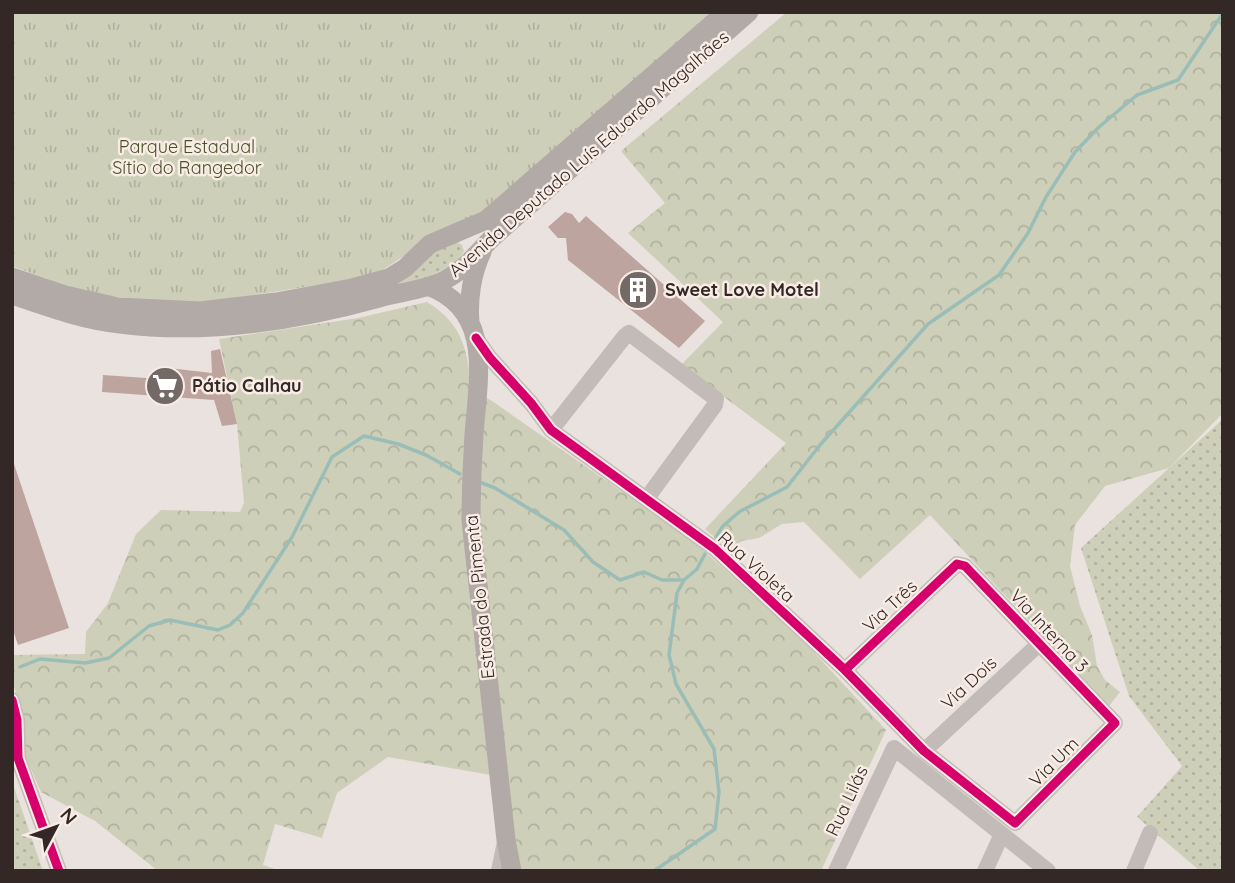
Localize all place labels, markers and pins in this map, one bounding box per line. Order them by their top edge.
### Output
building icon: Sweet Love Motel [617,269,659,311]
place label: Sweet Love Motel [665,278,819,301]
supermarket icon: Pátio Calhau [144,365,186,407]
place label: Pátio Calhau [192,374,302,397]

